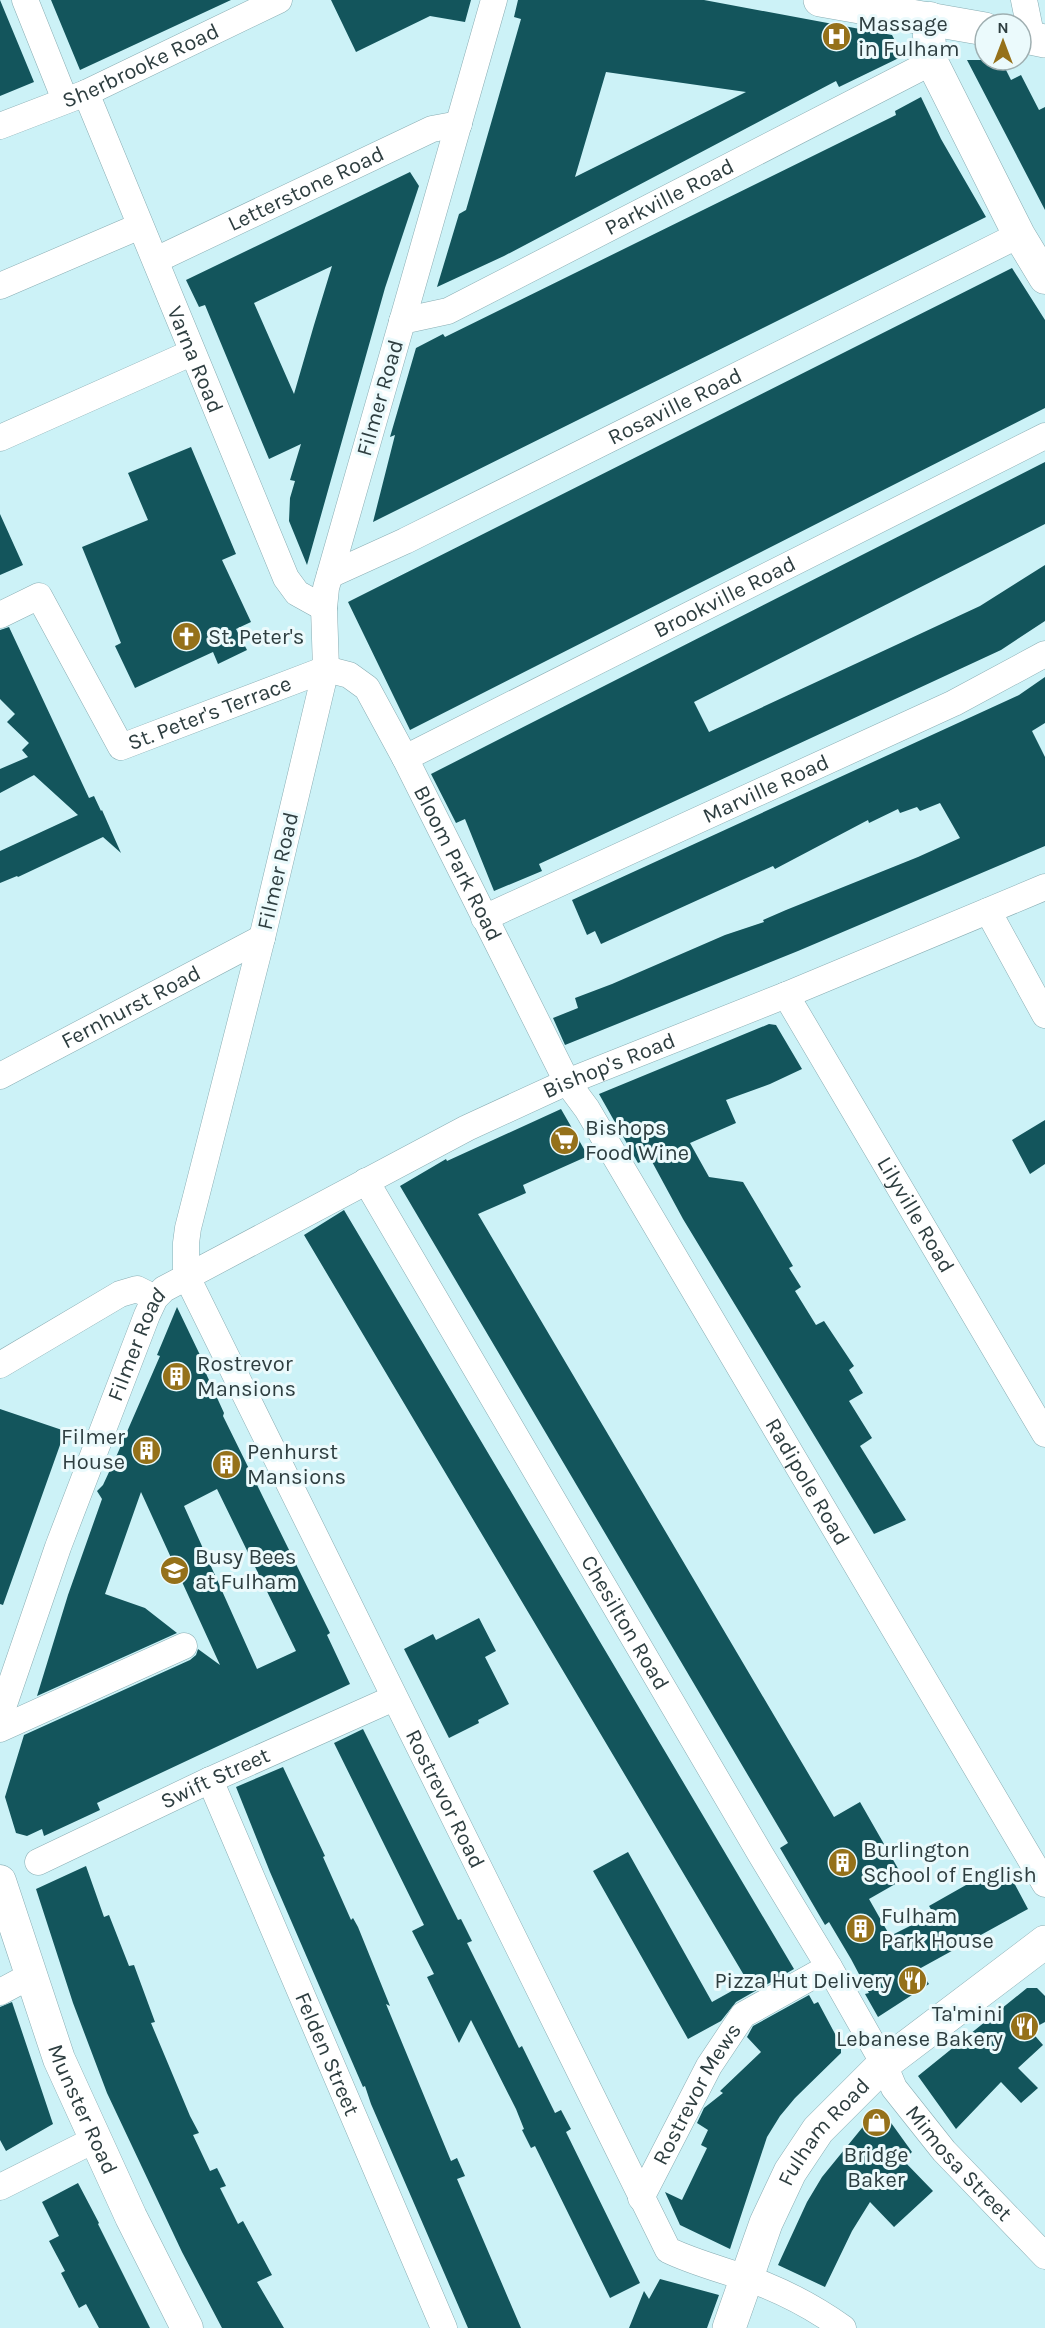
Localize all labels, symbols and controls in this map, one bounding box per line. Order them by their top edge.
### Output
place label: Massage in Fulham [858,11,960,62]
north arrow [973,12,1033,72]
street label: Sherbrooke Road [59,18,223,114]
text: N [997,18,1009,37]
hospital icon: Massage in Fulham [821,21,853,53]
street label: Letterstone Road [224,141,388,237]
street label: Parkville Road [600,153,738,241]
street label: Varna Road [161,302,229,417]
street label: Filmer Road [351,337,409,459]
street label: Rosaville Road [604,362,746,451]
street label: Brookville Road [650,551,800,644]
church icon: St. Peter's [171,621,203,653]
place label: St. Peter's [208,624,304,650]
street label: St. Peter's Terrace [124,670,295,756]
street label: Marville Road [699,749,833,829]
street label: Bloom Park Road [408,781,507,945]
street label: Filmer Road [252,810,304,932]
street label: Fernhurst Road [57,960,205,1054]
street label: Bishop's Road [539,1027,679,1104]
place label: Bishops Food Wine [585,1115,689,1166]
supermarket icon: Bishops Food Wine [548,1125,580,1157]
street label: Lilyville Road [871,1152,960,1277]
street label: Filmer Road [102,1282,171,1405]
place label: Rostrevor Mansions [197,1351,296,1402]
building icon: Rostrevor Mansions [160,1361,192,1393]
street label: Radipole Road [760,1413,855,1550]
place label: Filmer House [61,1424,125,1475]
building icon: Filmer House [130,1434,162,1466]
place label: Penhurst Mansions [247,1439,346,1490]
building icon: Penhurst Mansions [210,1449,242,1481]
place label: Busy Bees at Fulham [195,1544,297,1595]
street label: Chesilton Road [575,1551,674,1695]
school or university icon: Busy Bees at Fulham [158,1554,190,1586]
street label: Rostrevor Road [400,1725,490,1873]
street label: Swift Street [156,1742,274,1815]
place label: Burlington School of English [863,1837,1037,1888]
building icon: Burlington School of English [826,1847,858,1879]
place label: Fulham Park House [881,1903,994,1954]
building icon: Fulham Park House [844,1913,876,1945]
restaurant icon: Pizza Hut Delivery [897,1965,929,1997]
place label: Pizza Hut Delivery [714,1968,892,1994]
street label: Felden Street [289,1988,365,2120]
place label: Ta'mini Lebanese Bakery [836,2001,1003,2052]
restaurant icon: Ta'mini Lebanese Bakery [1008,2011,1040,2043]
street label: Rostrevor Mews [647,2018,747,2169]
street label: Munster Road [42,2041,123,2179]
street label: Fulham Road [772,2073,875,2190]
street label: Mimosa Street [900,2100,1017,2227]
shop icon: Bridge Baker [860,2107,892,2139]
place label: Bridge Baker [844,2142,908,2193]

